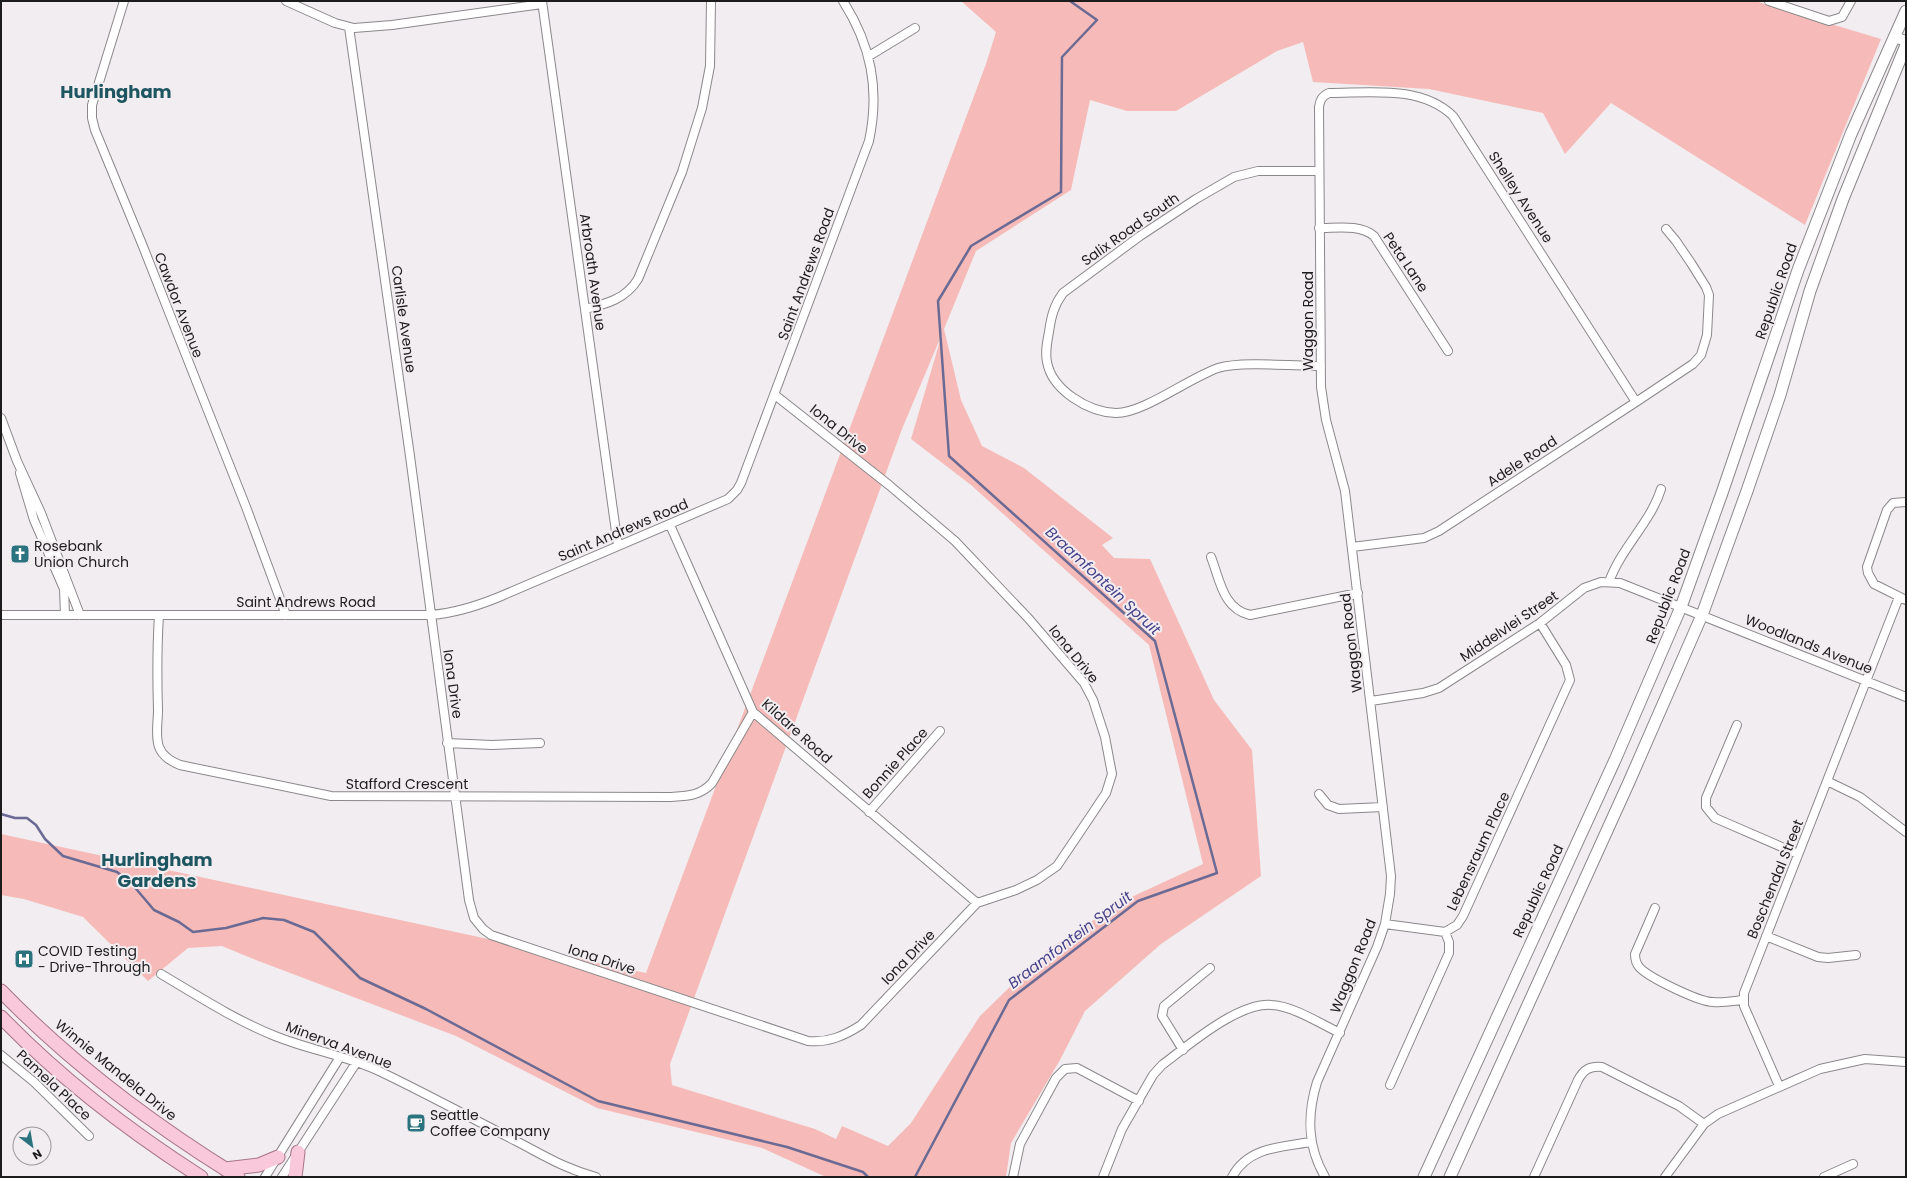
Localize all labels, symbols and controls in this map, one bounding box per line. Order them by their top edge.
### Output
district label: Hurlingham [60,79,172,104]
street label: Shelley Avenue [1484,147,1558,247]
street label: Salix Road South [1077,188,1183,270]
street label: Saint Andrews Road [773,205,839,343]
street label: Arbroath Avenue [575,212,611,332]
street label: Peta Lane [1379,228,1434,296]
street label: Republic Road [1750,240,1802,342]
street label: Cawdor Avenue [150,249,208,361]
street label: Carlisle Avenue [387,264,421,374]
street label: Waggon Road [1298,271,1318,371]
street label: Iona Drive [806,399,873,459]
street label: Adele Road [1483,431,1561,491]
street label: Saint Andrews Road [555,494,691,566]
water label: Braamfontein Spruit [1041,522,1166,640]
place label: Rosebank Union Church [34,536,129,572]
church icon: Rosebank Union Church [9,543,31,565]
street label: Republic Road [1641,545,1695,647]
street label: Middelvlei Street [1456,586,1562,666]
street label: Saint Andrews Road [236,592,376,612]
street label: Waggon Road [1335,592,1367,694]
street label: Woodlands Avenue [1742,609,1876,679]
street label: Iona Drive [1044,621,1104,688]
street label: Iona Drive [438,648,468,720]
street label: Kildare Road [758,694,836,768]
street label: Bonnie Place [858,723,933,803]
street label: Stafford Crescent [346,774,468,794]
street label: Lebensraum Place [1442,788,1514,914]
street label: Boschendal Street [1742,816,1808,942]
street label: Republic Road [1508,841,1568,941]
district label: Hurlingham Gardens [101,847,213,893]
water label: Braamfontein Spruit [1003,886,1136,993]
street label: Waggon Road [1325,916,1381,1016]
street label: Iona Drive [877,925,940,989]
street label: Iona Drive [566,939,639,979]
place label: COVID Testing - Drive-Through [38,941,150,977]
hospital icon: COVID Testing - Drive-Through [13,948,35,970]
street label: Winnie Mandela Drive [51,1015,181,1126]
street label: Minerva Avenue [283,1016,395,1074]
street label: Pamela Place [12,1045,96,1125]
place label: Seattle Coffee Company [430,1105,550,1141]
cafe icon: Seattle Coffee Company [405,1112,427,1134]
north arrow [12,1126,52,1166]
text: N [29,1146,45,1164]

